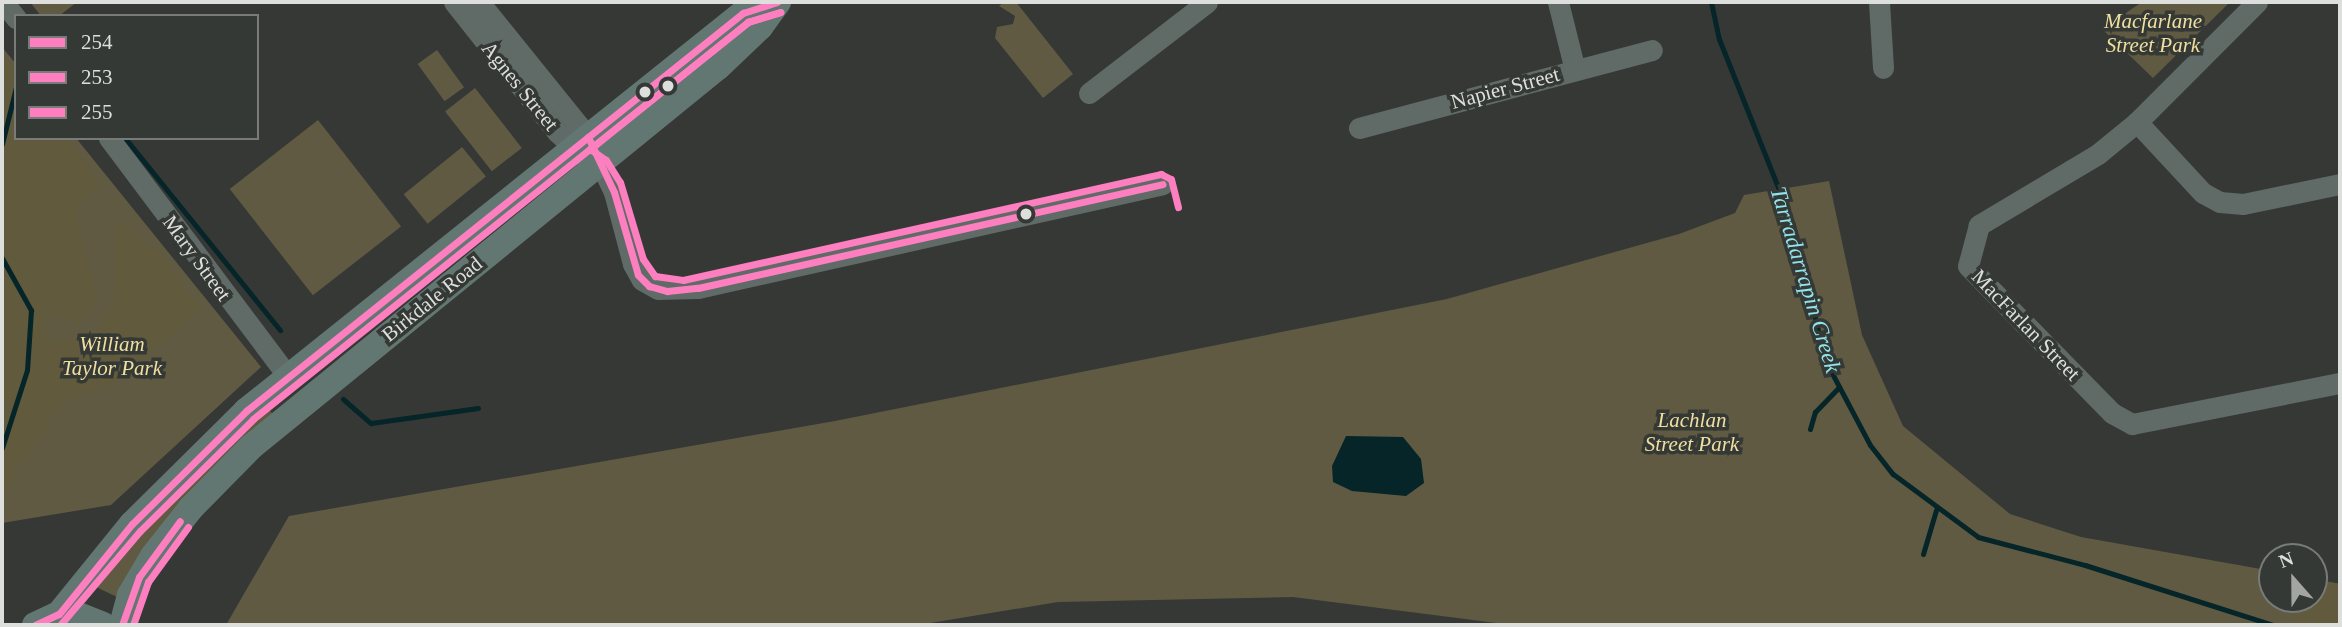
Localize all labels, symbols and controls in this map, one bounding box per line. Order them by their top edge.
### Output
park label: Macfarlane Street Park [2104,8,2202,58]
legend [14,14,259,140]
text: 254 [81,30,113,54]
street label: Agnes Street [476,36,564,136]
street label: Napier Street [1448,61,1562,115]
text: 253 [81,65,113,89]
unlabelled marker [661,79,675,93]
unlabelled marker [638,85,652,99]
text: 255 [81,100,113,124]
water label: Tarradarrapin Creek [1764,184,1846,376]
unlabelled marker [1019,207,1033,221]
street label: Mary Street [157,210,237,306]
street label: Birkdale Road [377,251,487,347]
street label: MacFarlan Street [1967,264,2085,386]
park label: William Taylor Park [62,331,162,381]
park label: Lachlan Street Park [1645,407,1739,457]
north arrow [2258,543,2328,613]
text: N [2276,548,2296,572]

